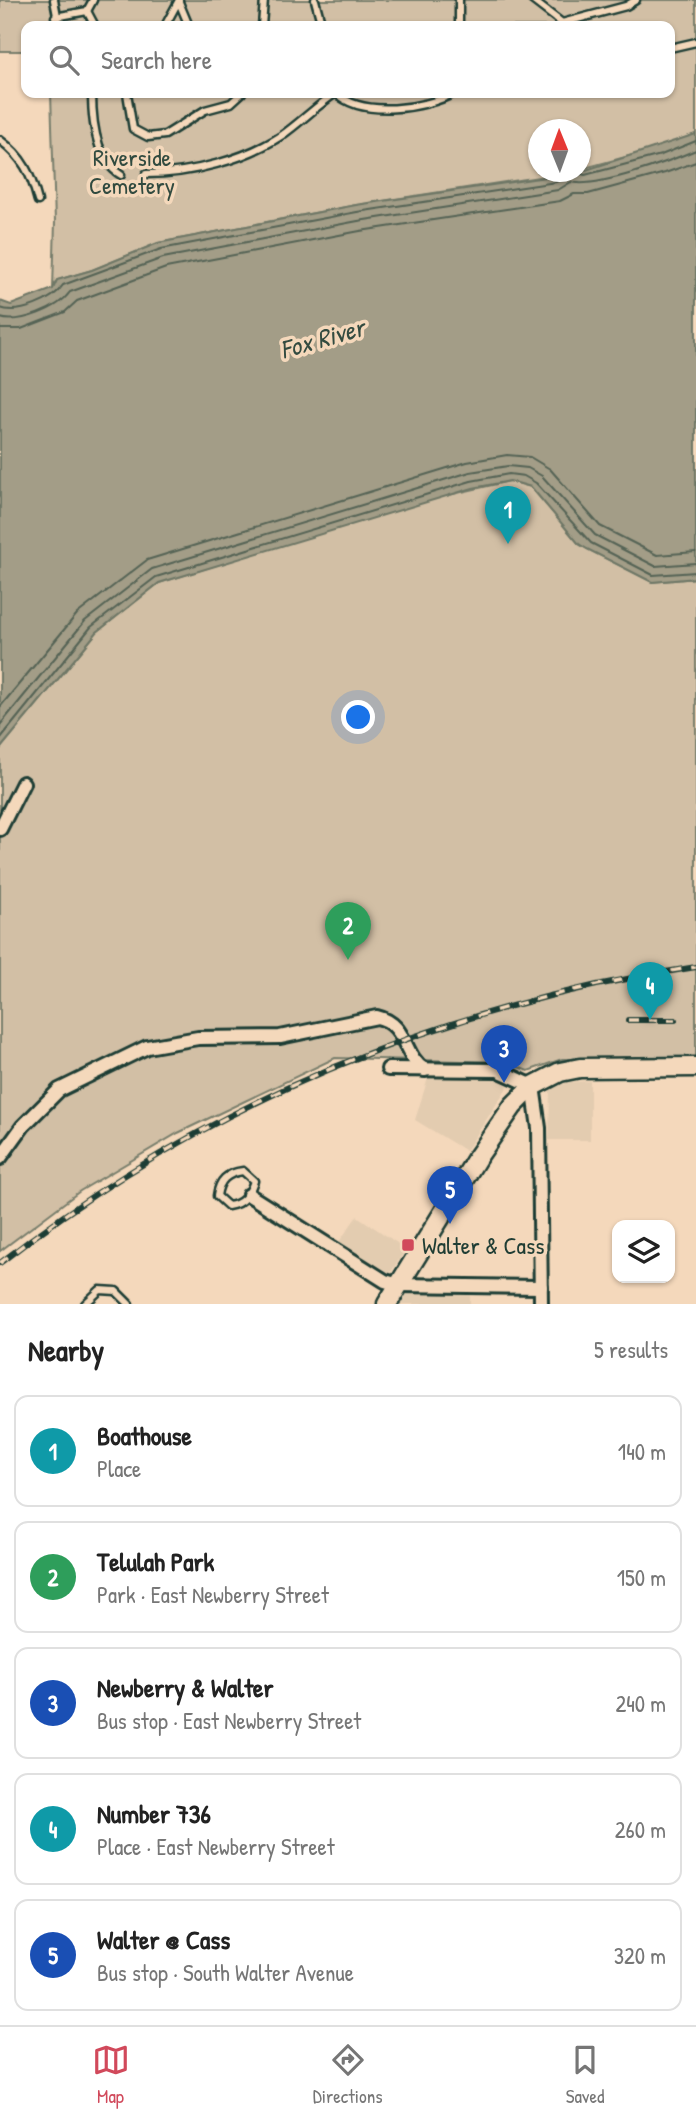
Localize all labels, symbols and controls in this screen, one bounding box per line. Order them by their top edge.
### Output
search box [21,21,675,98]
icon: search [45,41,83,79]
text: Search here [101,42,212,77]
north arrow [528,119,591,182]
park label: Riverside Cemetery [89,141,175,201]
water label: Fox River [276,308,371,367]
pin: 1 [485,486,531,544]
your location [341,700,375,734]
pin: 2 [325,902,371,960]
pin: 4 [627,962,673,1020]
pin: 3 [481,1025,527,1083]
pin: 5 [427,1166,473,1224]
map controls [612,1220,675,1283]
button: layers [612,1220,675,1283]
place label: Walter & Cass [422,1229,544,1261]
marker: Walter & Cass [400,1237,416,1253]
text: Nearby [28,1330,104,1370]
text: 5 results [594,1334,668,1365]
text: Boathouse [97,1418,192,1453]
text: 1 [49,1436,57,1467]
text: 140 m [618,1436,666,1467]
text: Place [97,1453,141,1484]
text: Telulah Park [97,1544,214,1579]
text: 2 [48,1562,58,1593]
text: 150 m [617,1562,666,1593]
text: Park · East Newberry Street [97,1579,329,1610]
text: Newberry & Walter [97,1670,273,1705]
text: 3 [48,1688,58,1719]
text: 240 m [615,1688,666,1719]
text: Bus stop · East Newberry Street [97,1705,361,1736]
text: Number 736 [97,1796,211,1831]
text: 4 [49,1814,57,1845]
text: 260 m [615,1814,666,1845]
text: Place · East Newberry Street [97,1831,335,1862]
text: Walter @ Cass [97,1922,230,1957]
text: 5 [48,1940,58,1971]
text: 320 m [614,1940,666,1971]
text: Bus stop · South Walter Avenue [97,1957,354,1988]
tab: Map [92,2041,130,2109]
tab: Directions [313,2041,383,2109]
tab: Saved [566,2041,604,2109]

